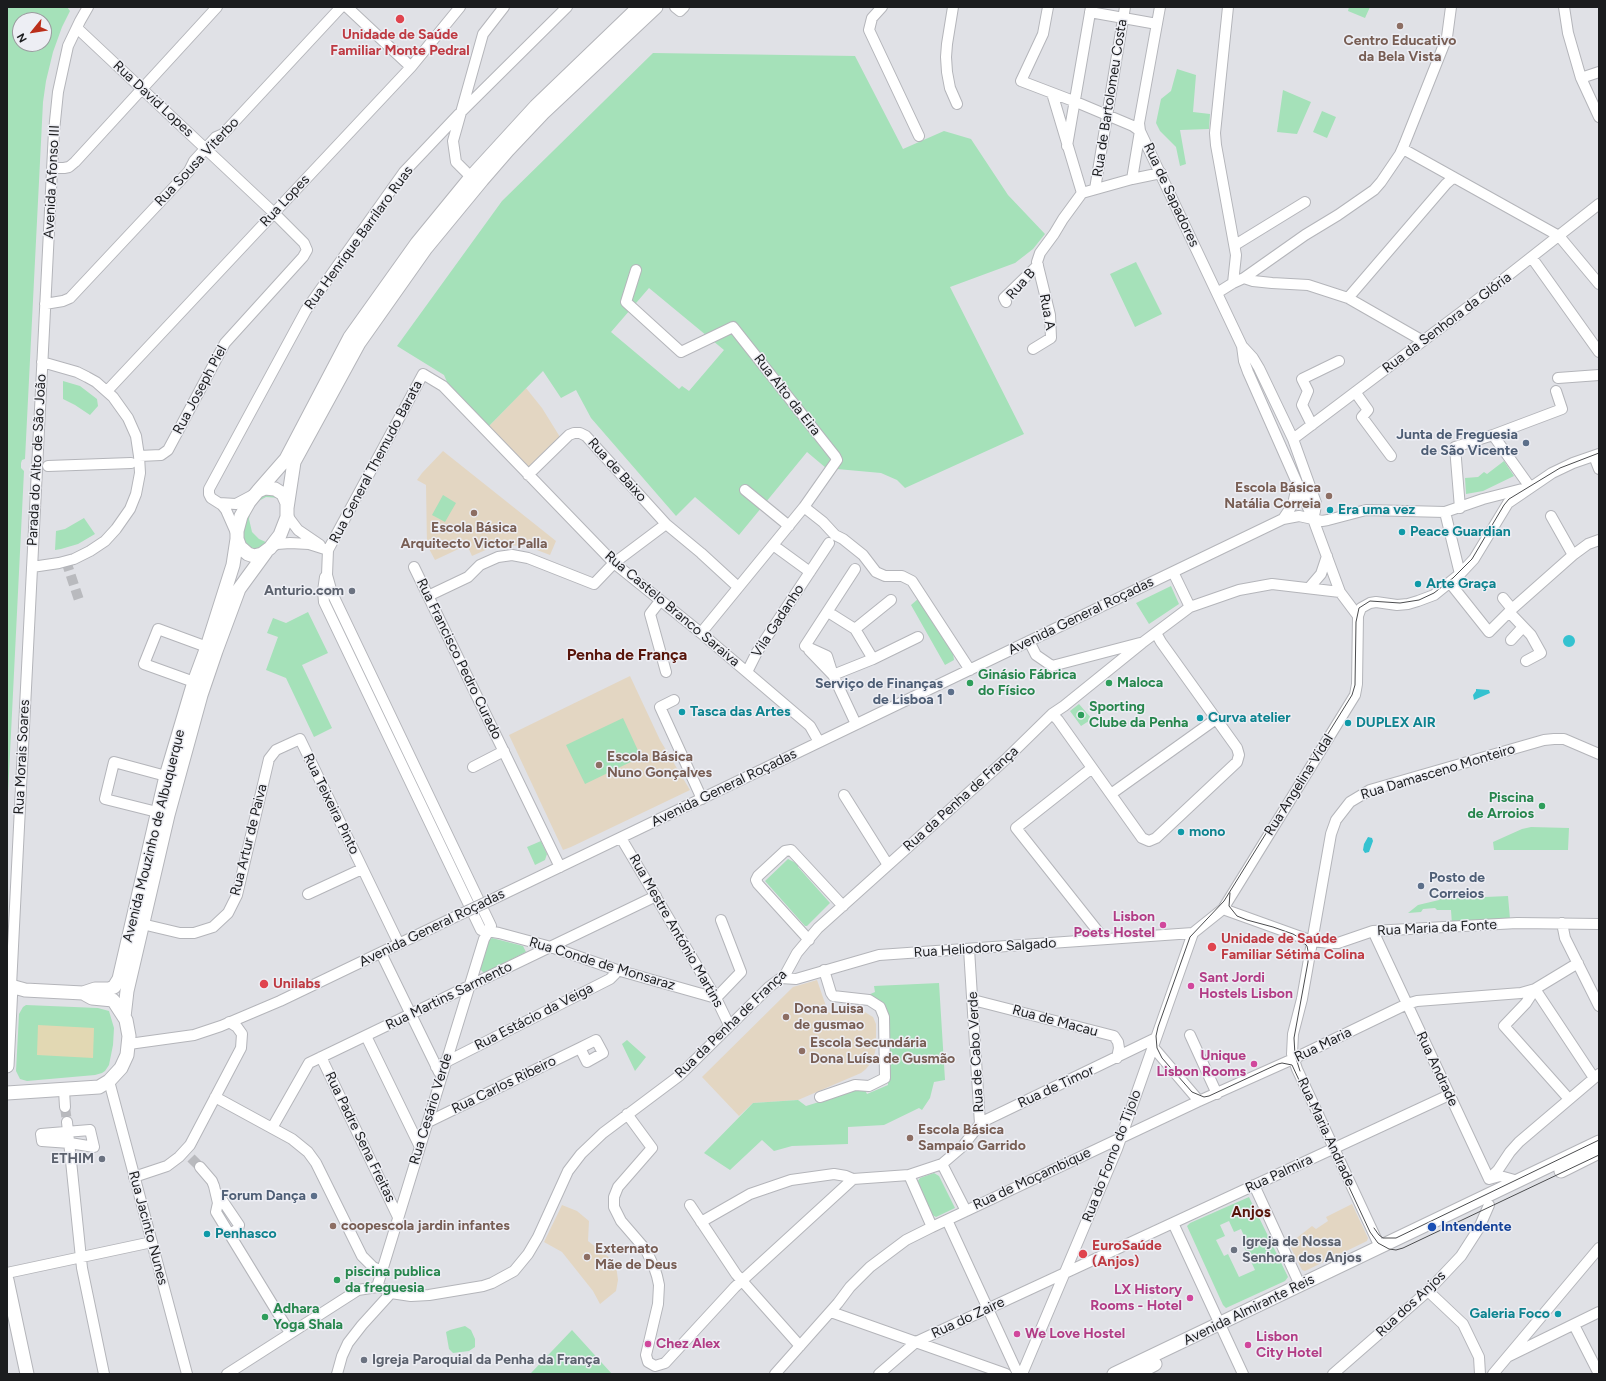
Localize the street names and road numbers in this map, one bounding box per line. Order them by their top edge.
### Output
street label: Rua de Bartolomeu Costa [1089,18,1131,178]
street label: Rua David Lopes [109,57,197,141]
street label: Rua Sousa Viterbo [151,114,243,210]
street label: Avenida Afonso III [41,125,63,239]
street label: Rua de Sapadores [1140,140,1202,250]
street label: Rua Henrique Barrilaro Ruas [301,163,417,313]
street label: Rua Lopes [257,171,313,231]
street label: Rua B [1003,265,1039,303]
street label: Rua da Senhora da Glória [1379,269,1515,377]
street label: Rua A [1036,292,1058,332]
street label: Rua Joseph Piel [170,343,230,437]
street label: Rua Alto da Eira [750,351,824,439]
street label: Parada do Alto de São João [24,374,50,546]
street label: Rua General Themudo Barata [326,378,426,546]
street label: Rua de Baixo [584,435,650,505]
street label: Rua Castelo Branco Saraiva [601,548,743,670]
street label: Avenida General Roçadas [1006,573,1156,659]
street label: Rua Francisco Pedro Curado [413,576,505,742]
street label: Vila Gadanho [748,581,808,661]
street label: Rua Morais Soares [11,699,33,815]
street label: Avenida Mouzinho de Albuquerque [119,728,189,944]
street label: Rua Angelina Vidal [1261,731,1337,839]
street label: Rua Damasceno Monteiro [1359,740,1517,804]
street label: Rua da Penha de França [900,743,1022,855]
street label: Avenida General Roçadas [649,745,799,831]
street label: Rua Teixeira Pinto [299,751,363,857]
street label: Rua Artur de Paiva [227,782,271,898]
street label: Rua Mestre António Martins [625,851,727,1011]
street label: Avenida General Roçadas [357,885,507,971]
street label: Rua Maria da Fonte [1377,916,1497,940]
street label: Rua Conde de Monsaraz [527,934,677,994]
street label: Rua Heliodoro Salgado [913,935,1057,961]
street label: Rua Martins Sarmento [383,958,515,1034]
street label: Rua da Penha de França [672,966,790,1082]
street label: Rua Estácio da Veiga [472,980,596,1054]
street label: Rua de Cabo Verde [964,991,988,1113]
street label: Rua de Macau [1010,1001,1100,1041]
street label: Rua Maria [1292,1024,1354,1066]
street label: Rua Andrade [1412,1029,1462,1109]
street label: Rua Cesário Verde [406,1051,456,1167]
street label: Rua Carlos Ribeiro [449,1052,559,1118]
street label: Rua de Timor [1015,1062,1097,1112]
street label: Rua Padre Sena Freitas [321,1069,399,1205]
street label: Rua Maria Andrade [1293,1075,1359,1189]
street label: Rua do Forno do Tijolo [1079,1087,1145,1225]
street label: Rua de Moçambique [970,1144,1094,1214]
street label: Rua Palmira [1243,1151,1315,1197]
street label: Rua Jacinto Nunes [125,1169,171,1287]
street label: Rua dos Anjos [1373,1267,1449,1341]
street label: Avenida Almirante Reis [1181,1271,1317,1349]
street label: Rua do Zaire [929,1294,1007,1342]

